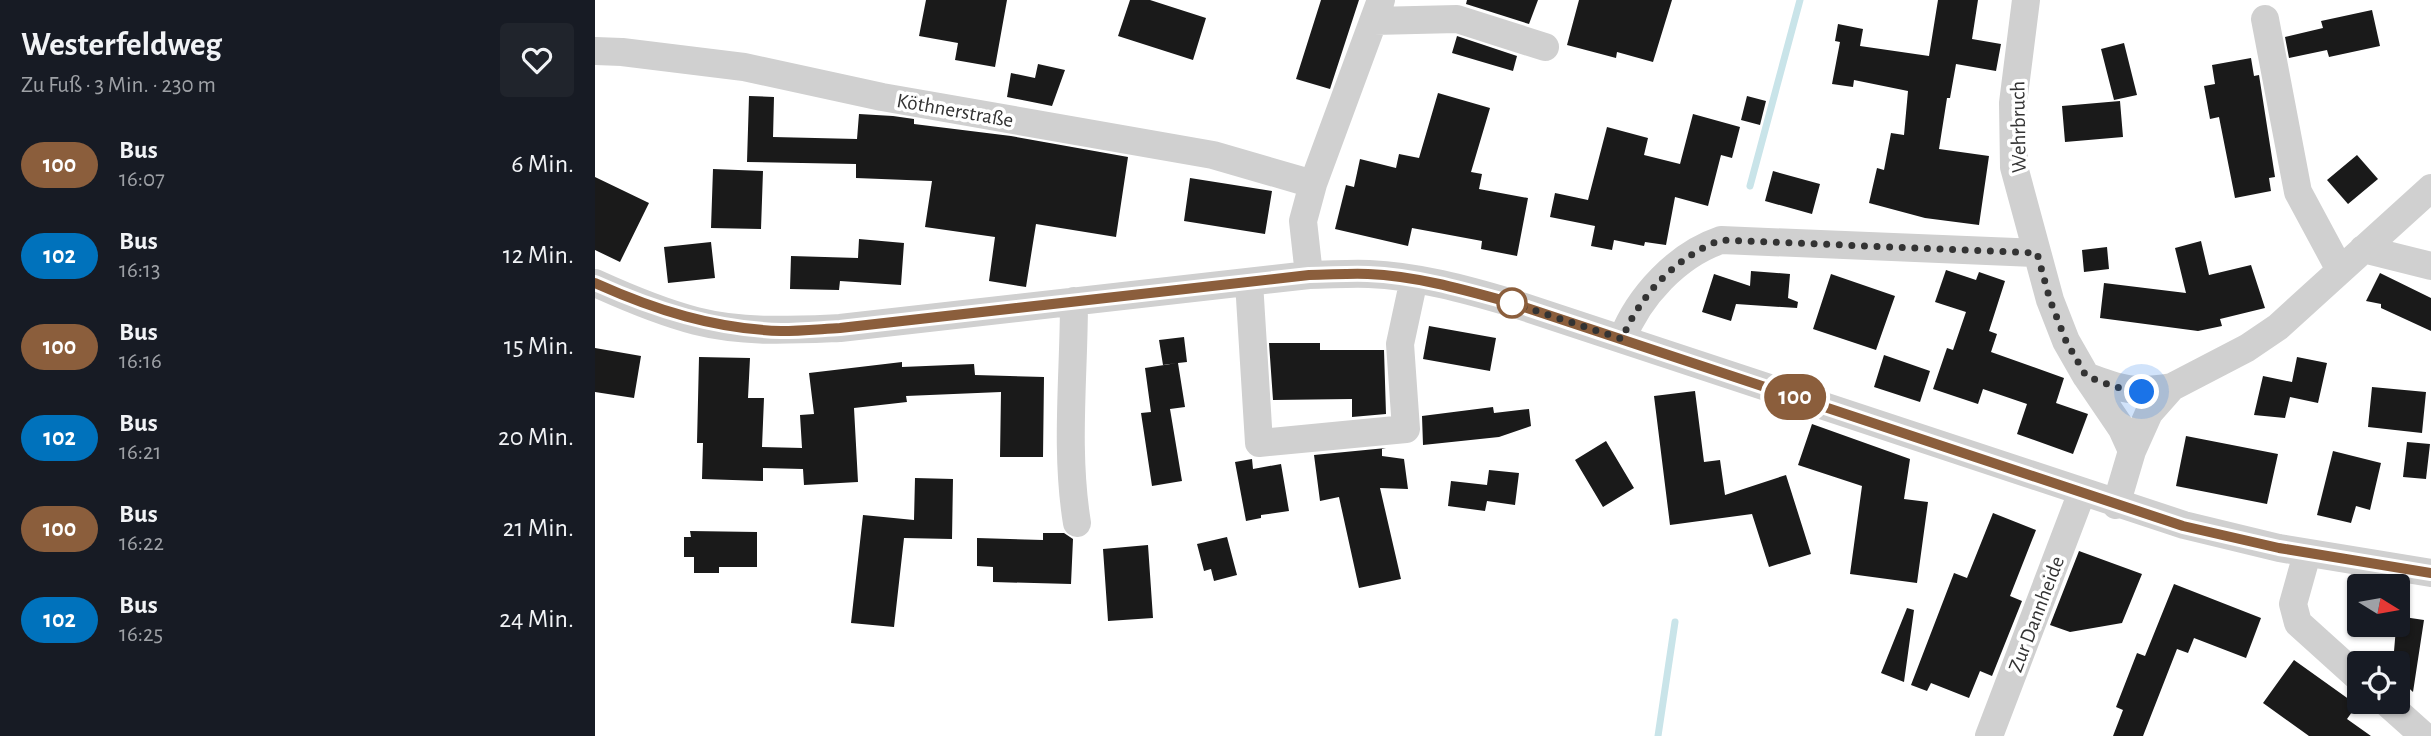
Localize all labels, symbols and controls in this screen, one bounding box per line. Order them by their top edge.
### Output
button: heart [500,23,574,97]
text: Westerfeldweg [21,29,222,62]
text: Zu Fuß · 3 Min. · 230 m [21,74,216,97]
street label: Wehrbruch [2007,81,2030,173]
street label: Köthnerstraße [895,90,1015,131]
text: Bus [119,137,158,163]
text: 6 Min. [511,151,574,177]
text: 100 [43,153,76,177]
text: 16:07 [119,168,165,191]
text: Bus [119,228,158,254]
text: 12 Min. [503,242,574,268]
text: 102 [43,244,76,268]
text: 16:13 [119,259,160,282]
unlabelled marker [1497,288,1527,318]
text: Bus [119,319,158,345]
text: 15 Min. [504,333,574,359]
text: 100 [43,335,76,359]
text: 16:16 [119,350,162,373]
line badge: 100 [1755,374,1835,420]
your location [2124,374,2159,409]
text: 100 [1778,385,1812,409]
text: Bus [119,410,158,436]
text: 20 Min. [498,424,574,450]
text: 102 [43,426,76,450]
text: 16:21 [119,441,161,464]
text: Bus [119,501,158,527]
text: 21 Min. [503,515,574,541]
text: 100 [43,517,76,541]
text: 16:22 [119,532,164,555]
street label: Zur Dannheide [2005,553,2068,675]
north arrow [2347,574,2410,637]
map controls [2347,574,2410,714]
text: Bus [119,592,158,618]
text: 24 Min. [499,606,574,632]
text: 102 [43,608,76,632]
text: 16:25 [119,623,163,646]
button: locate [2347,651,2410,714]

